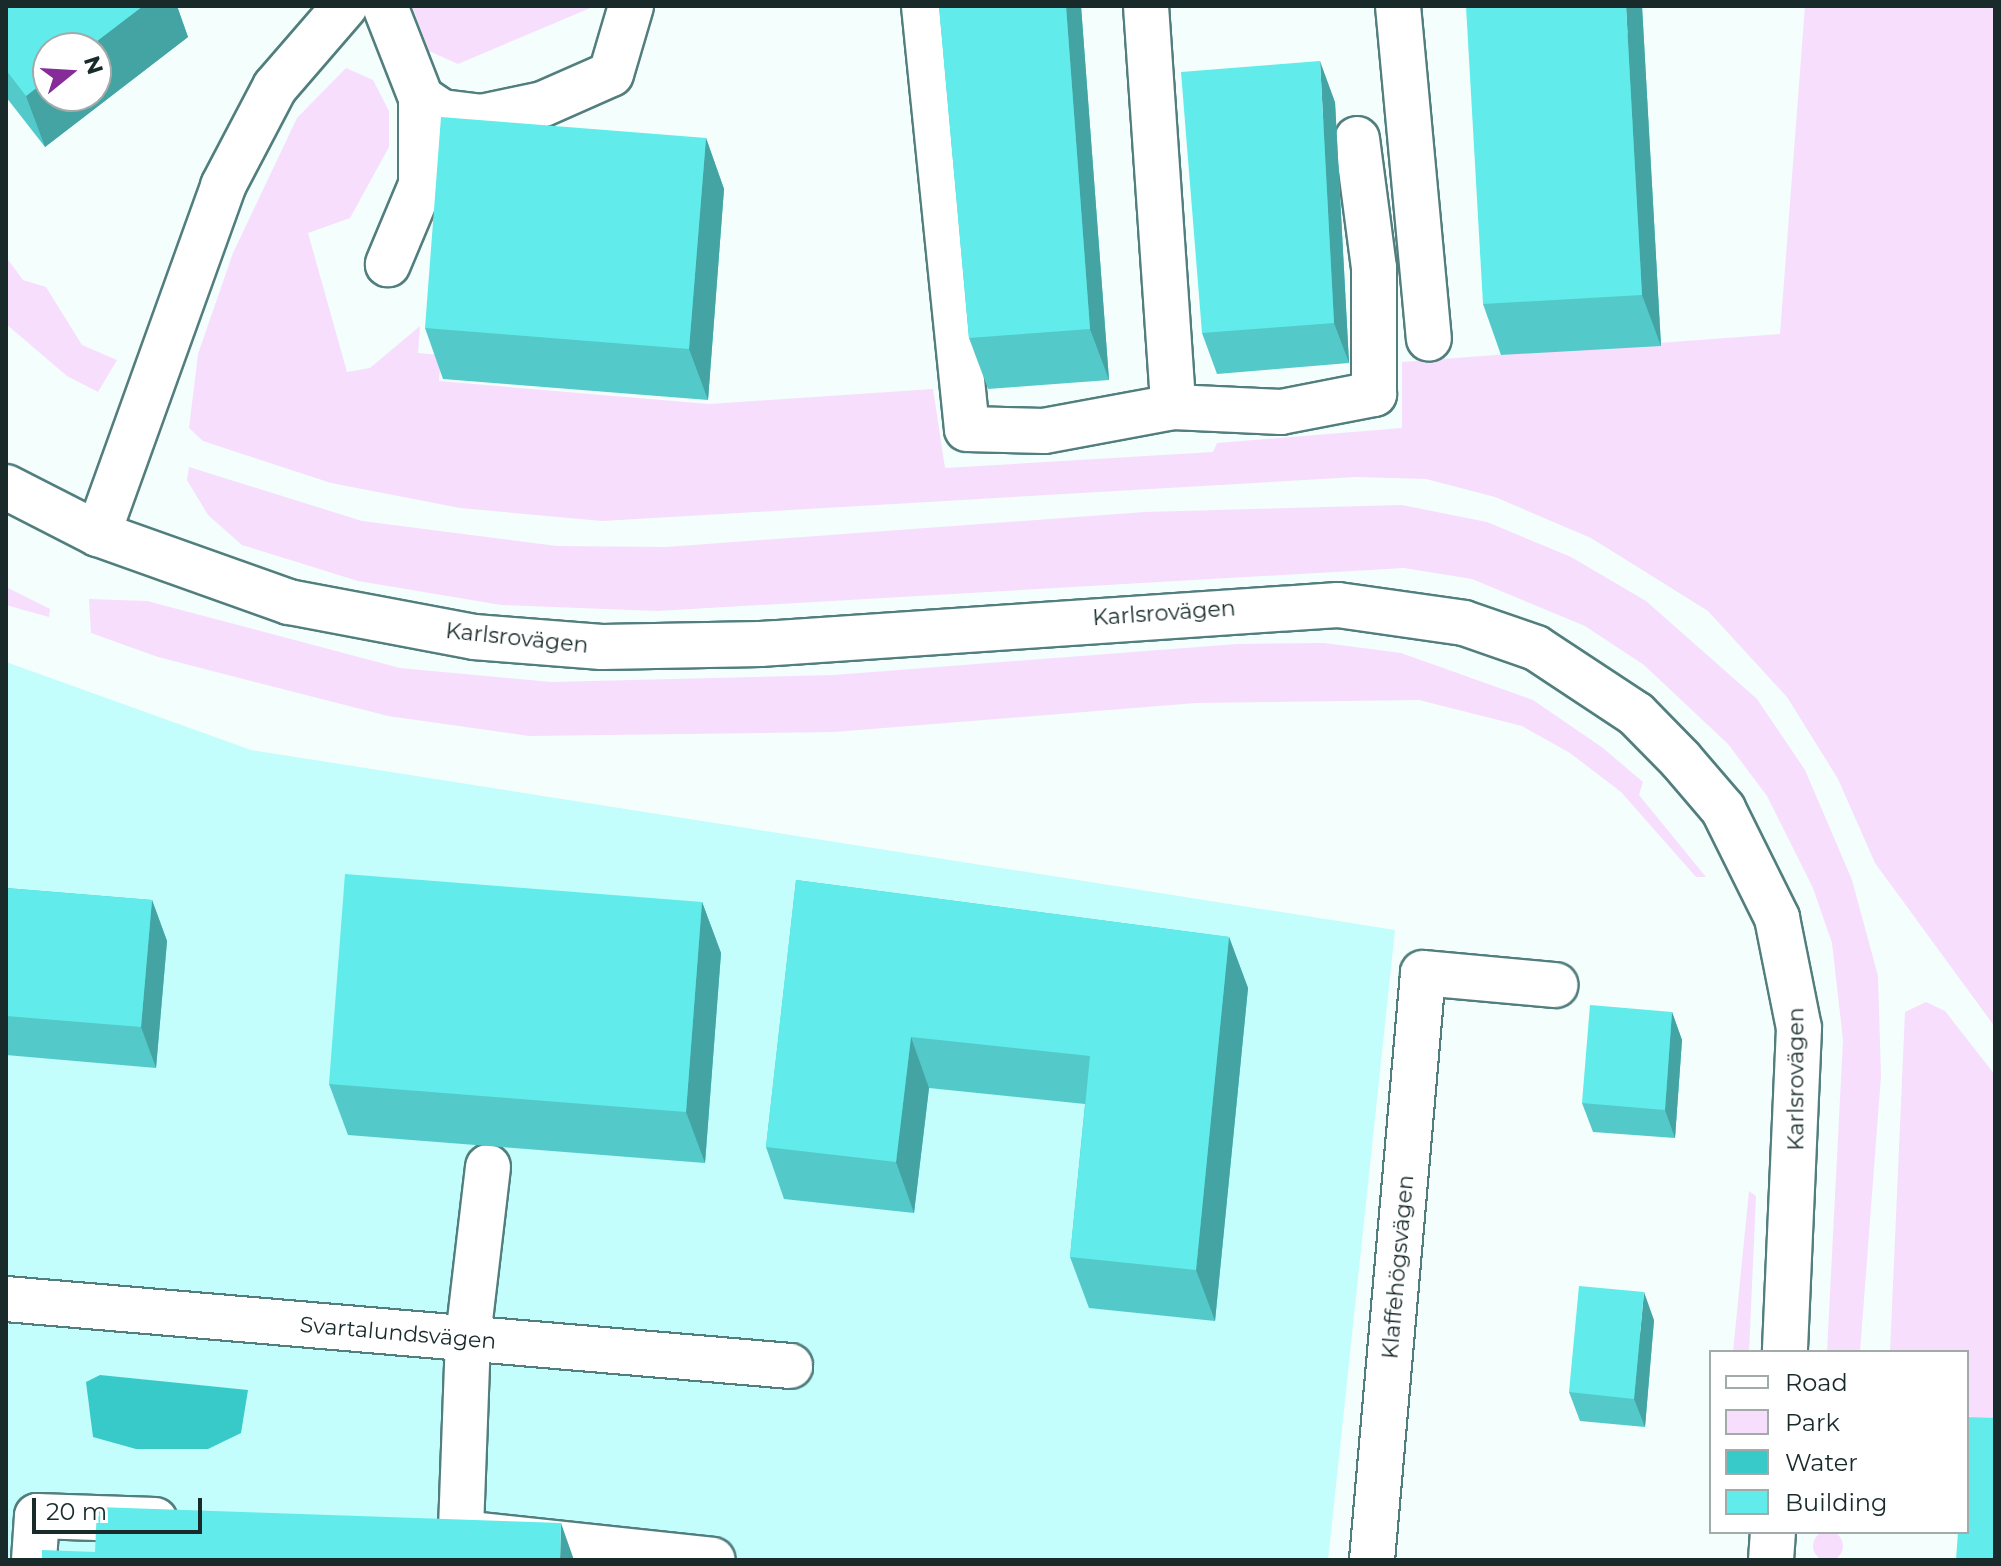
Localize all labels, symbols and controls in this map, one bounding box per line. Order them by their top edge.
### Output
north arrow [32,32,112,112]
text: N [78,52,109,78]
street label: Karlsrovägen [1092,595,1236,631]
street label: Karlsrovägen [444,617,590,659]
street label: Karlsrovägen [1783,1007,1809,1151]
street label: Klaffehögsvägen [1377,1174,1419,1360]
street label: Svartalundsvägen [299,1311,497,1355]
legend [1709,1350,1969,1534]
text: Road [1785,1368,1848,1397]
text: Park [1785,1408,1840,1437]
text: Water [1785,1448,1858,1477]
scale bar [36,1482,206,1532]
text: Building [1785,1488,1888,1517]
text: 20 m [46,1497,107,1526]

